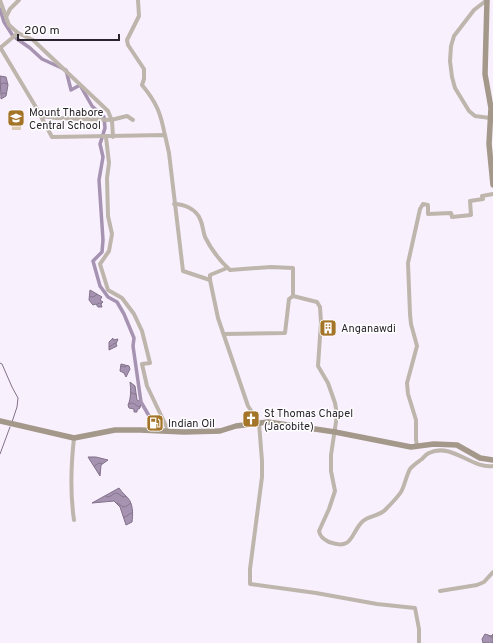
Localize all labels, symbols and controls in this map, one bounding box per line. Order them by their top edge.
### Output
scale bar [18,16,119,42]
text: 200 m [24,23,60,39]
place label: Mount Thabore Central School [29,106,103,133]
school or university icon: Mount Thabore Central School [6,108,26,128]
building icon: Anganawdi [318,318,338,338]
place label: Anganawdi [341,322,396,336]
place label: St Thomas Chapel (Jacobite) [264,407,353,434]
church icon: St Thomas Chapel (Jacobite) [241,409,261,429]
fuel station icon: Indian Oil [145,413,165,433]
place label: Indian Oil [168,417,215,431]

